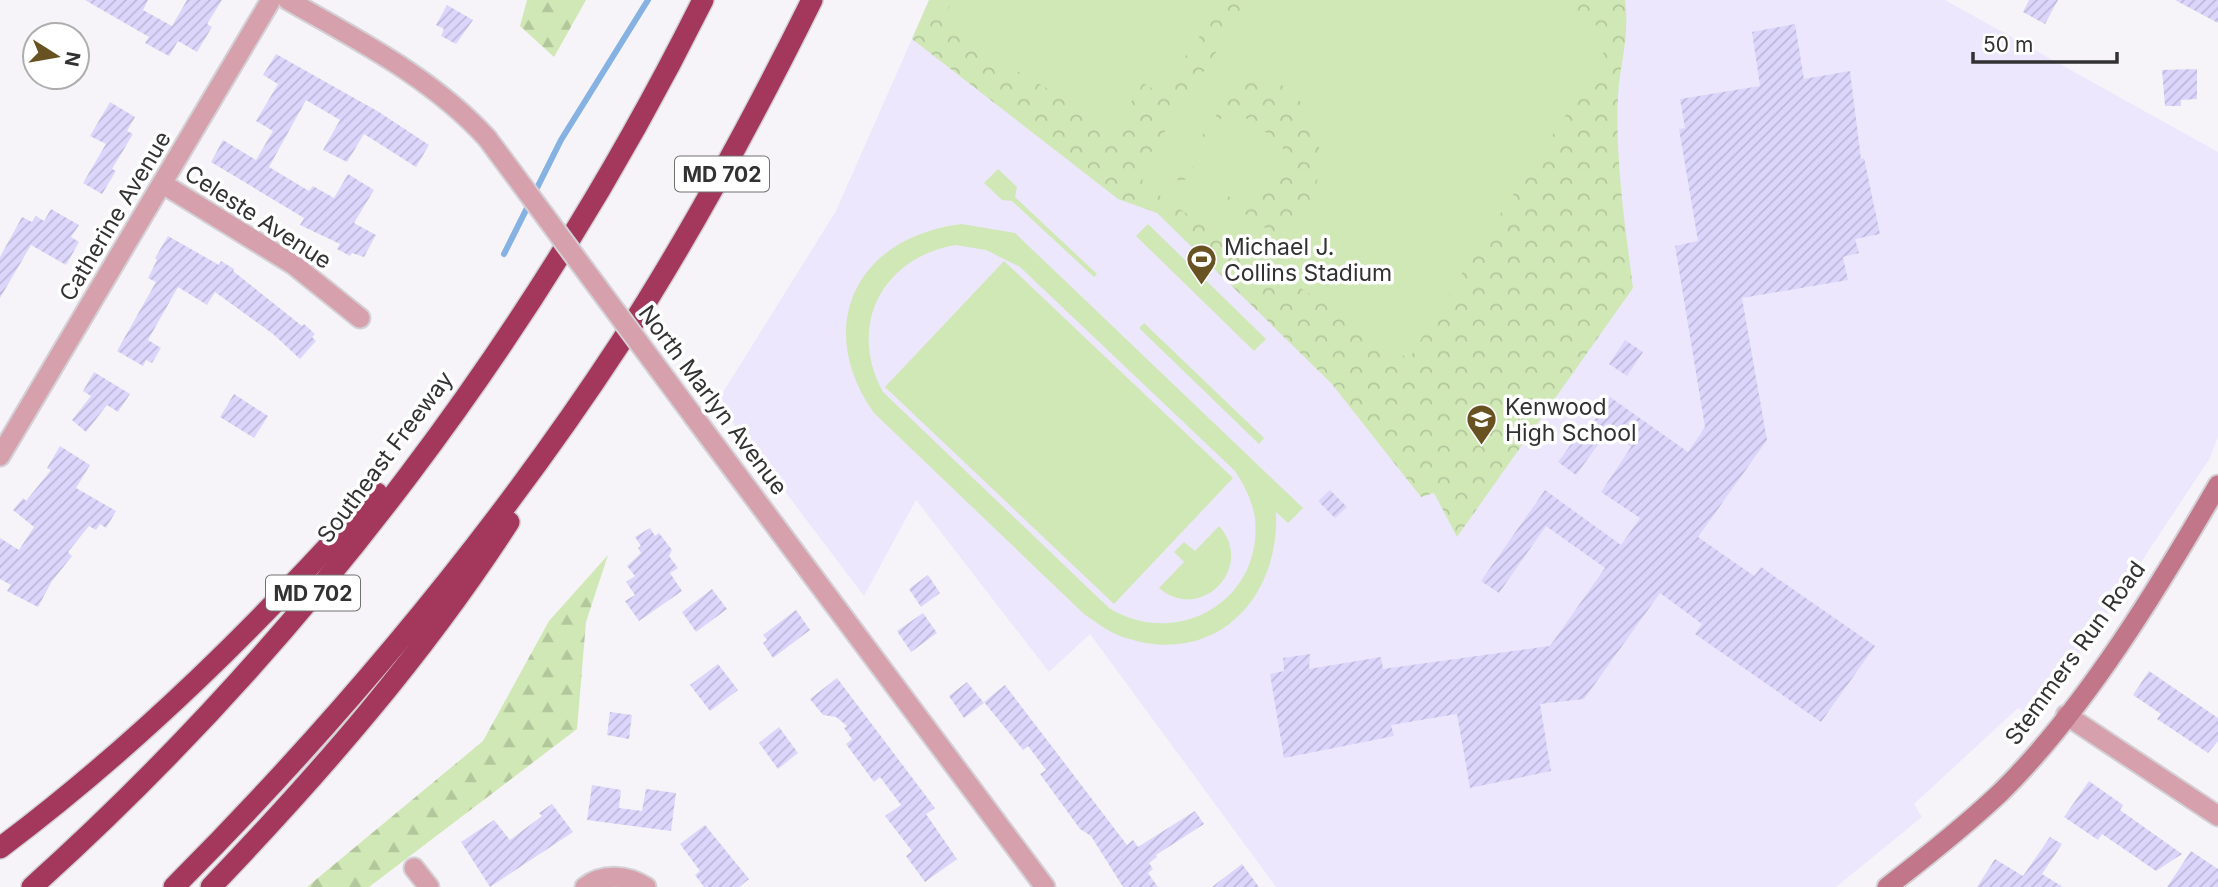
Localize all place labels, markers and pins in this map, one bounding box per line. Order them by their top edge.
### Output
place label: Michael J. Collins Stadium [1224,233,1392,287]
sports icon: Michael J. Collins Stadium [1184,243,1218,287]
place label: Kenwood High School [1505,393,1637,447]
school or university icon: Kenwood High School [1465,403,1499,447]

